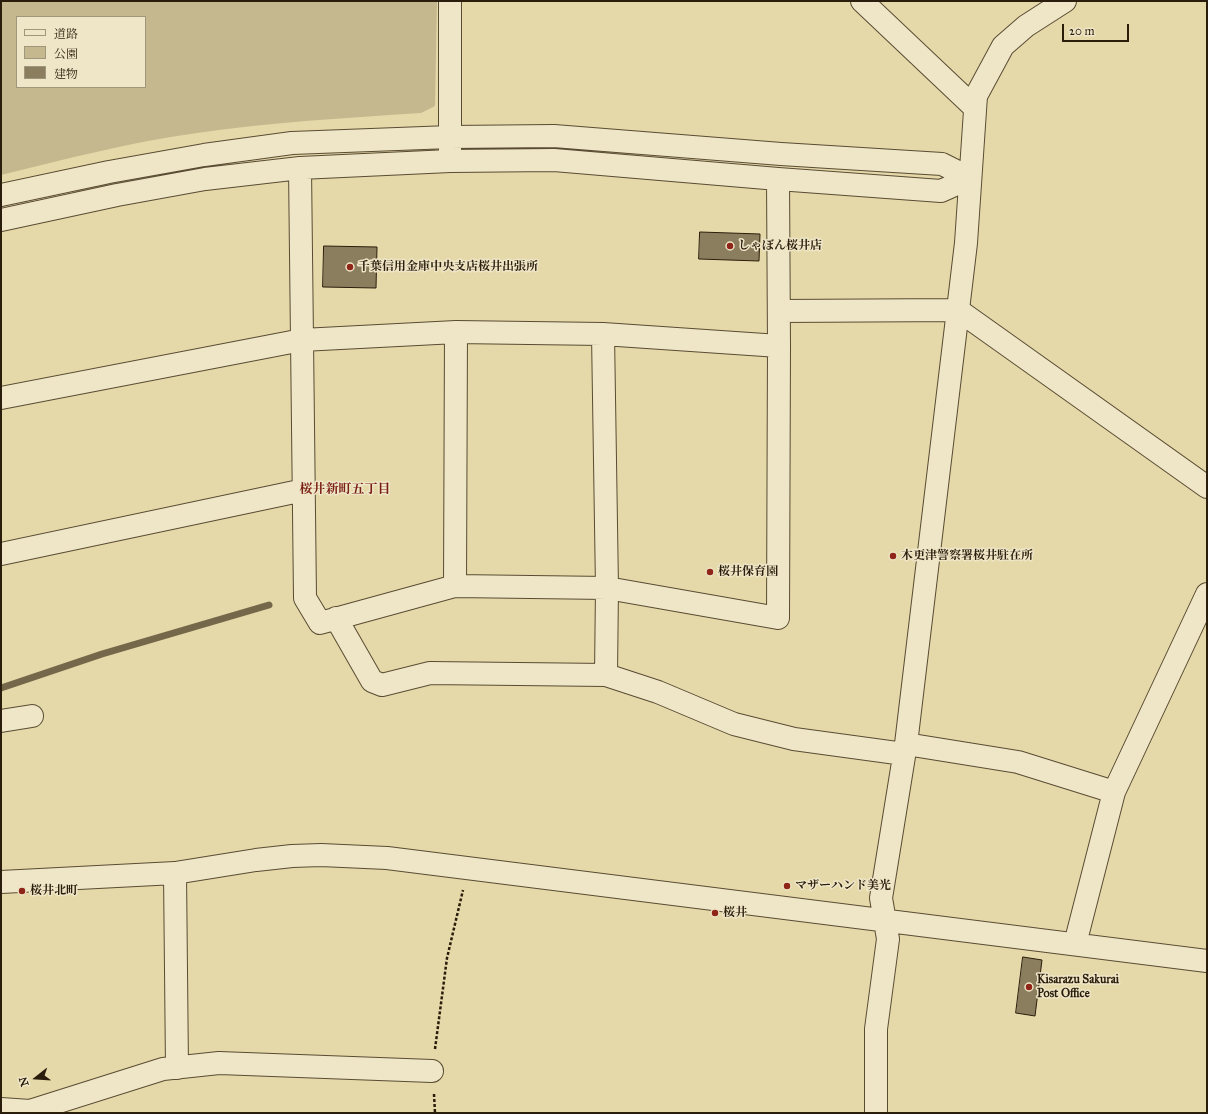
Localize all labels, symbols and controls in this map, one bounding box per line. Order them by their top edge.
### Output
legend [16,16,146,88]
scale bar [1064,16,1131,42]
text: 20 m [1069,24,1095,38]
text: 道路 [54,27,78,41]
text: 公園 [54,47,78,61]
text: 建物 [54,67,78,81]
place label: しゃぼん桜井店 [738,239,822,253]
marker: しゃぼん桜井店 [725,241,735,251]
place label: 千葉信用金庫中央支店桜井出張所 [358,260,538,274]
marker: 千葉信用金庫中央支店桜井出張所 [345,262,355,272]
district label: 桜井新町五丁目 [300,482,390,498]
place label: 木更津警察署桜井駐在所 [901,549,1033,563]
marker: 木更津警察署桜井駐在所 [888,551,898,561]
place label: 桜井保育園 [718,565,778,579]
marker: 桜井保育園 [705,567,715,577]
place label: マザーハンド美光 [795,879,891,893]
marker: マザーハンド美光 [782,881,792,891]
place label: 桜井北町 [30,884,78,898]
marker: 桜井北町 [17,886,27,896]
place label: 桜井 [723,906,747,920]
marker: 桜井 [710,908,720,918]
place label: Kisarazu Sakurai Post Office [1037,973,1119,1001]
marker: Kisarazu Sakurai Post Office [1024,982,1034,992]
north arrow [16,1058,56,1098]
text: N [16,1075,32,1088]

